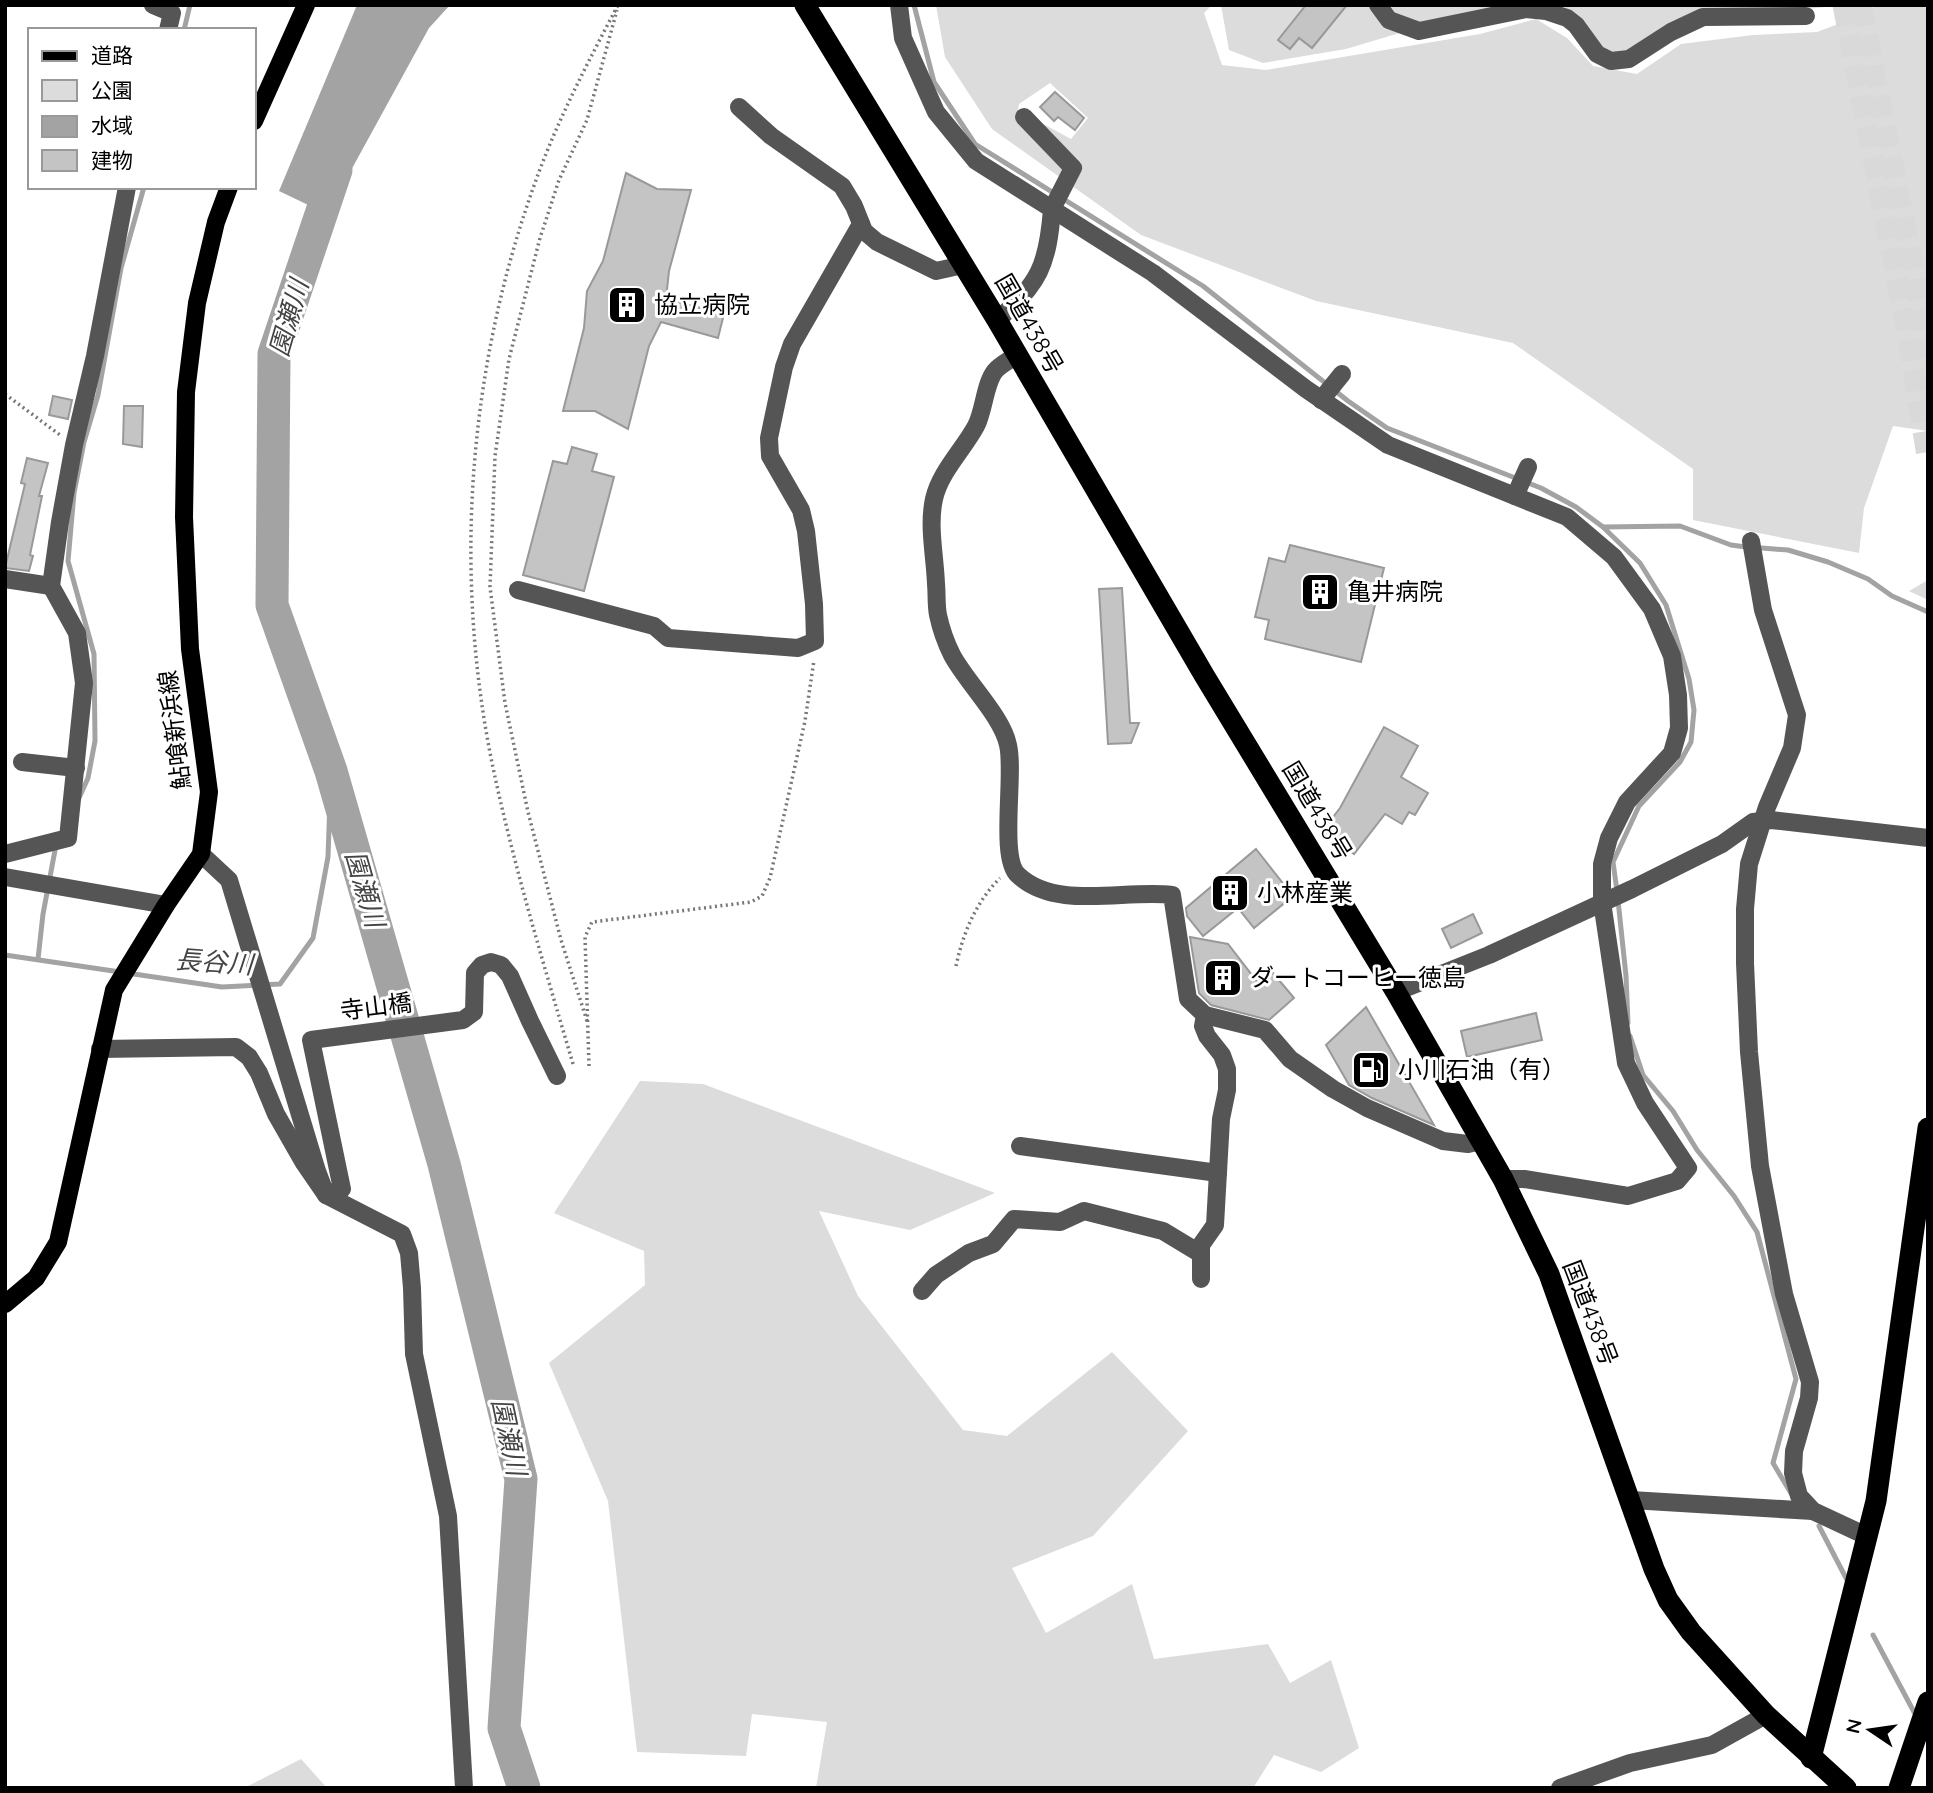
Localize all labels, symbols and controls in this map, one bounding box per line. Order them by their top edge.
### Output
legend [28,28,256,189]
text: 道路 [91,42,133,68]
text: 公園 [91,77,133,103]
text: 水域 [91,112,133,138]
text: 建物 [91,147,133,173]
street label: 国道438号 [989,268,1070,379]
water label: 園瀬川 [262,273,316,360]
building icon: 協立病院 [606,284,648,326]
place label: 協立病院 [654,289,750,319]
building icon: 亀井病院 [1299,571,1341,613]
place label: 亀井病院 [1347,576,1443,606]
street label: 鮎喰新浜線 [152,669,196,792]
street label: 国道438号 [1277,756,1359,865]
water label: 園瀬川 [339,847,393,934]
building icon: 小林産業 [1209,872,1251,914]
place label: 小林産業 [1257,877,1353,907]
water label: 長谷川 [174,942,257,981]
building icon: ダートコーヒー徳島 [1202,957,1244,999]
place label: ダートコーヒー徳島 [1250,962,1466,992]
street label: 寺山橋 [338,987,413,1025]
fuel station icon: 小川石油（有） [1350,1049,1392,1091]
place label: 小川石油（有） [1398,1054,1566,1084]
street label: 国道438号 [1557,1256,1625,1369]
water label: 園瀬川 [485,1395,534,1481]
north arrow [1835,1695,1905,1765]
text: N [1840,1717,1867,1736]

